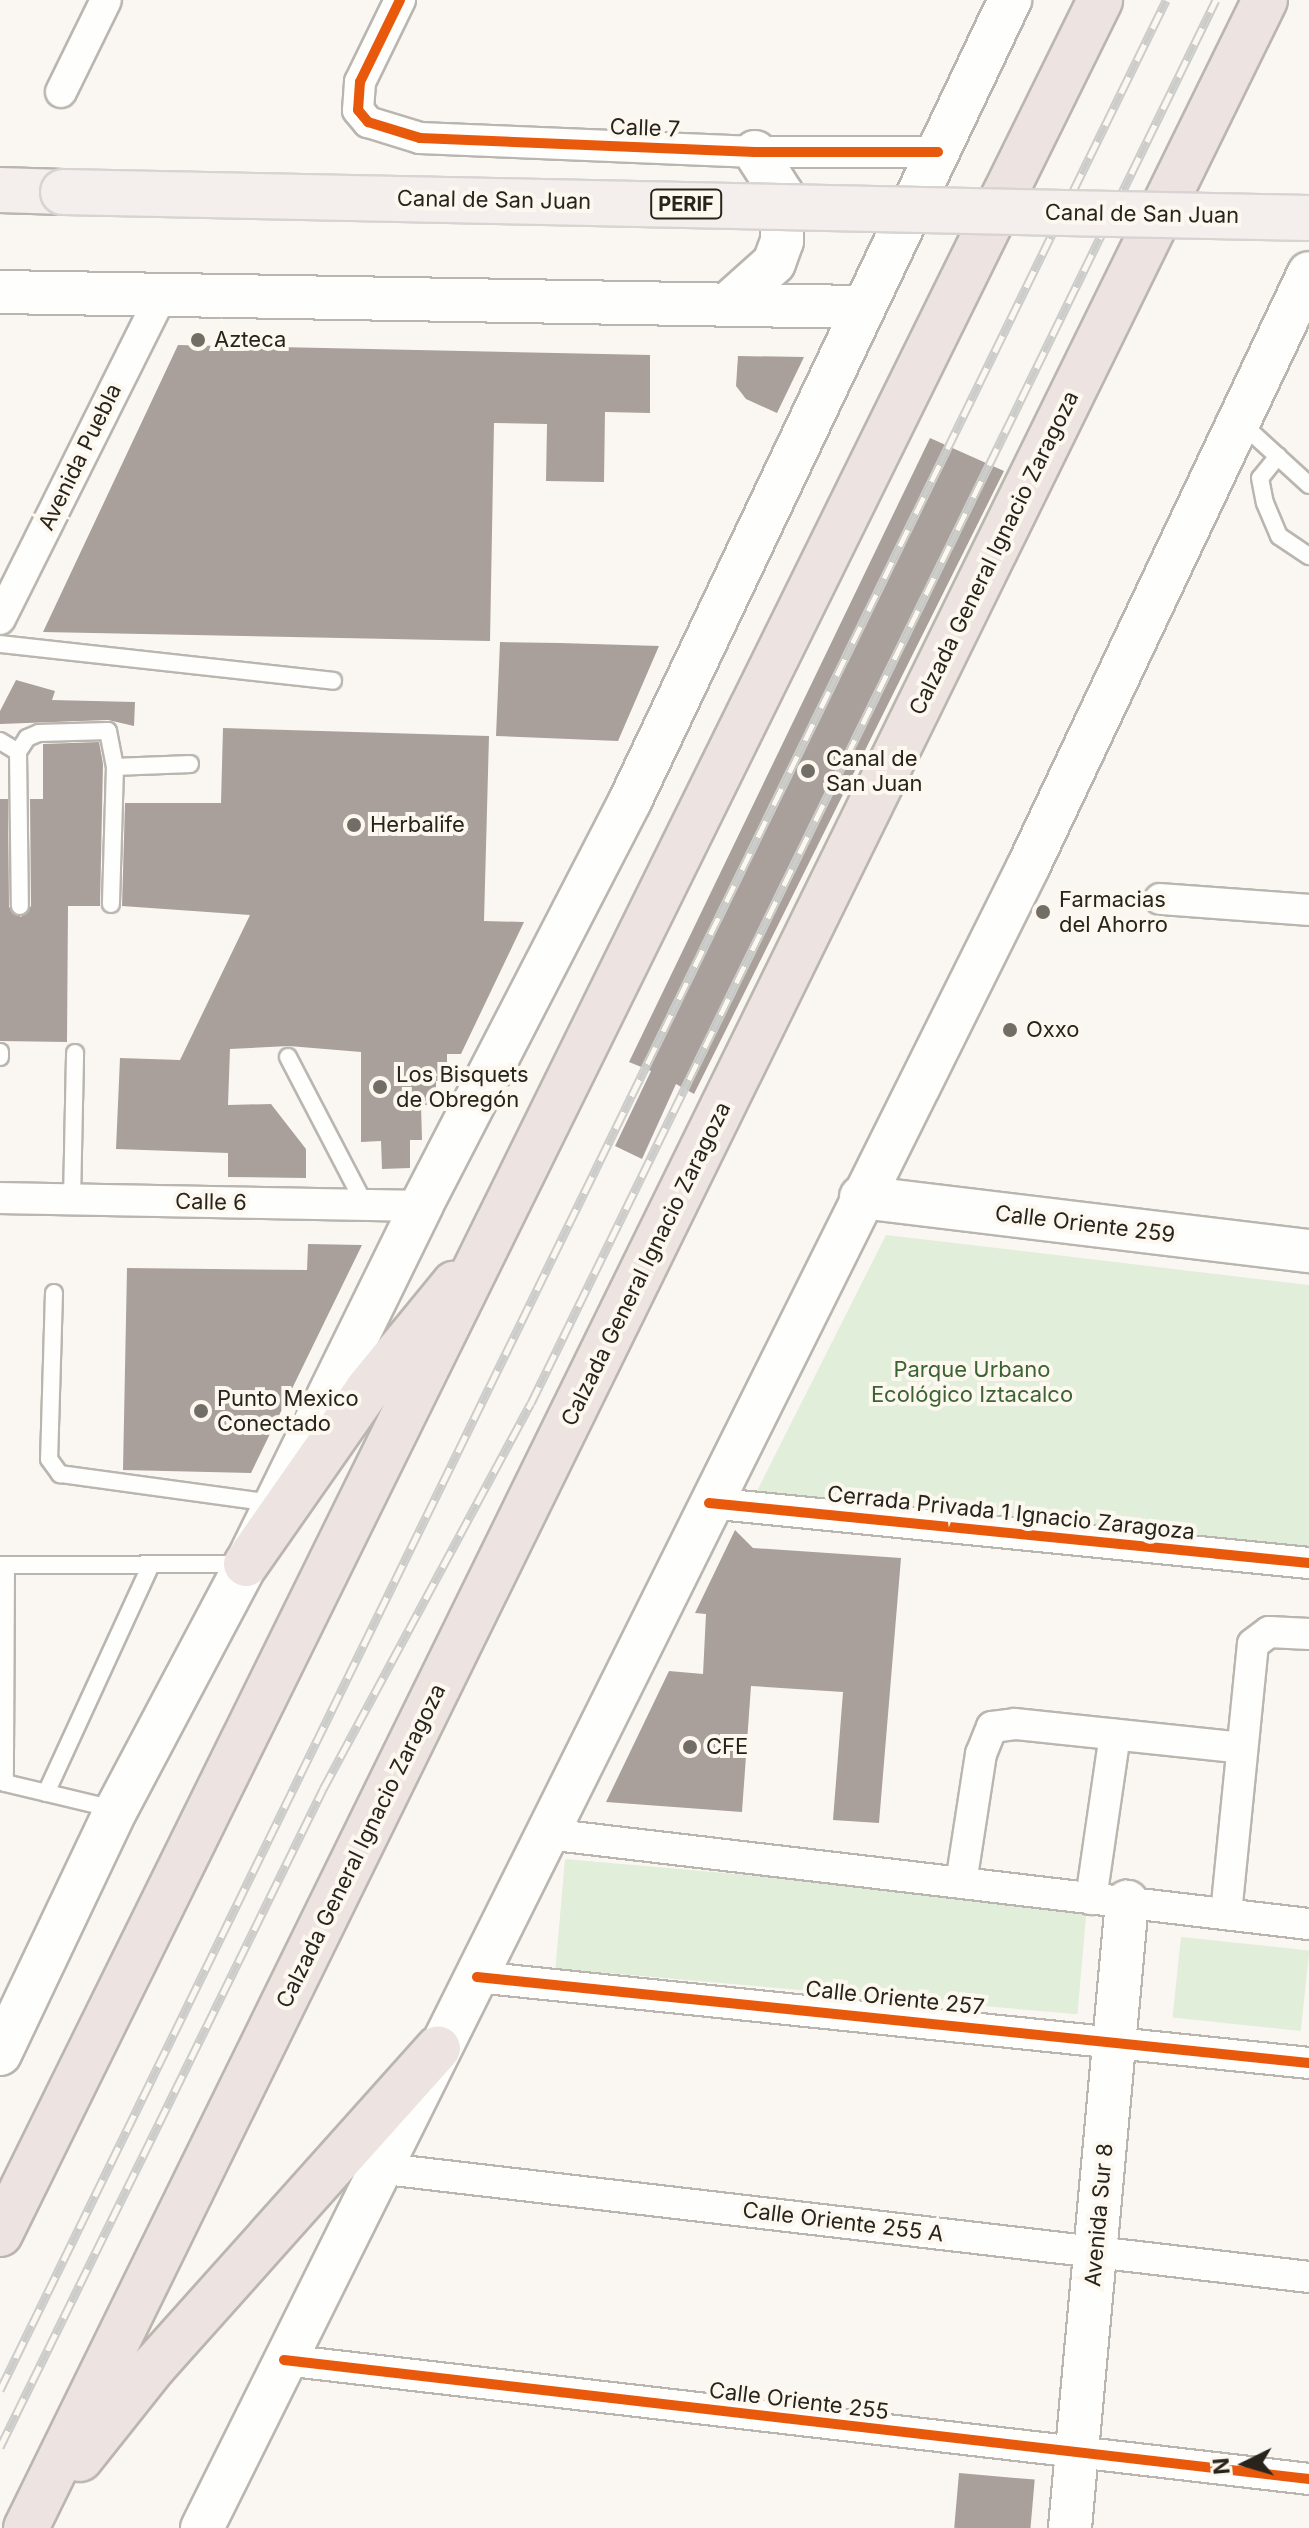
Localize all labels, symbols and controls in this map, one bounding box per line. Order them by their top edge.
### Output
street label: Calle 7 [609,114,681,142]
street label: Canal de San Juan [397,185,591,215]
road number: PERIF [650,188,722,220]
street label: Canal de San Juan [1045,199,1239,229]
place label: Azteca [214,327,286,353]
marker: Azteca [189,331,207,349]
street label: Avenida Puebla [33,379,127,535]
street label: Calzada General Ignacio Zaragoza [904,387,1084,719]
place label: Canal de San Juan [826,745,923,796]
marker: Canal de San Juan [797,760,819,782]
place label: Herbalife [370,812,465,838]
marker: Herbalife [345,816,363,834]
place label: Farmacias del Ahorro [1059,886,1168,938]
marker: Farmacias del Ahorro [1034,903,1052,921]
place label: Oxxo [1026,1017,1080,1043]
marker: Oxxo [1001,1021,1019,1039]
place label: Los Bisquets de Obregón [396,1061,529,1112]
marker: Los Bisquets de Obregón [371,1078,389,1096]
street label: Calzada General Ignacio Zaragoza [556,1098,736,1430]
street label: Calle 6 [175,1188,247,1216]
street label: Calle Oriente 259 [994,1200,1176,1248]
park label: Parque Urbano Ecológico Iztacalco [871,1356,1073,1408]
place label: Punto Mexico Conectado [217,1385,359,1436]
marker: Punto Mexico Conectado [192,1402,210,1420]
street label: Cerrada Privada 1 Ignacio Zaragoza [826,1481,1196,1545]
street label: Calzada General Ignacio Zaragoza [271,1680,451,2012]
place label: CFE [706,1734,748,1760]
marker: CFE [681,1738,699,1756]
street label: Calle Oriente 257 [804,1975,986,2021]
street label: Avenida Sur 8 [1080,2142,1118,2288]
street label: Calle Oriente 255 A [741,2197,945,2247]
street label: Calle Oriente 255 [708,2377,890,2425]
north arrow [1205,2424,1285,2504]
text: N [1207,2457,1235,2476]

